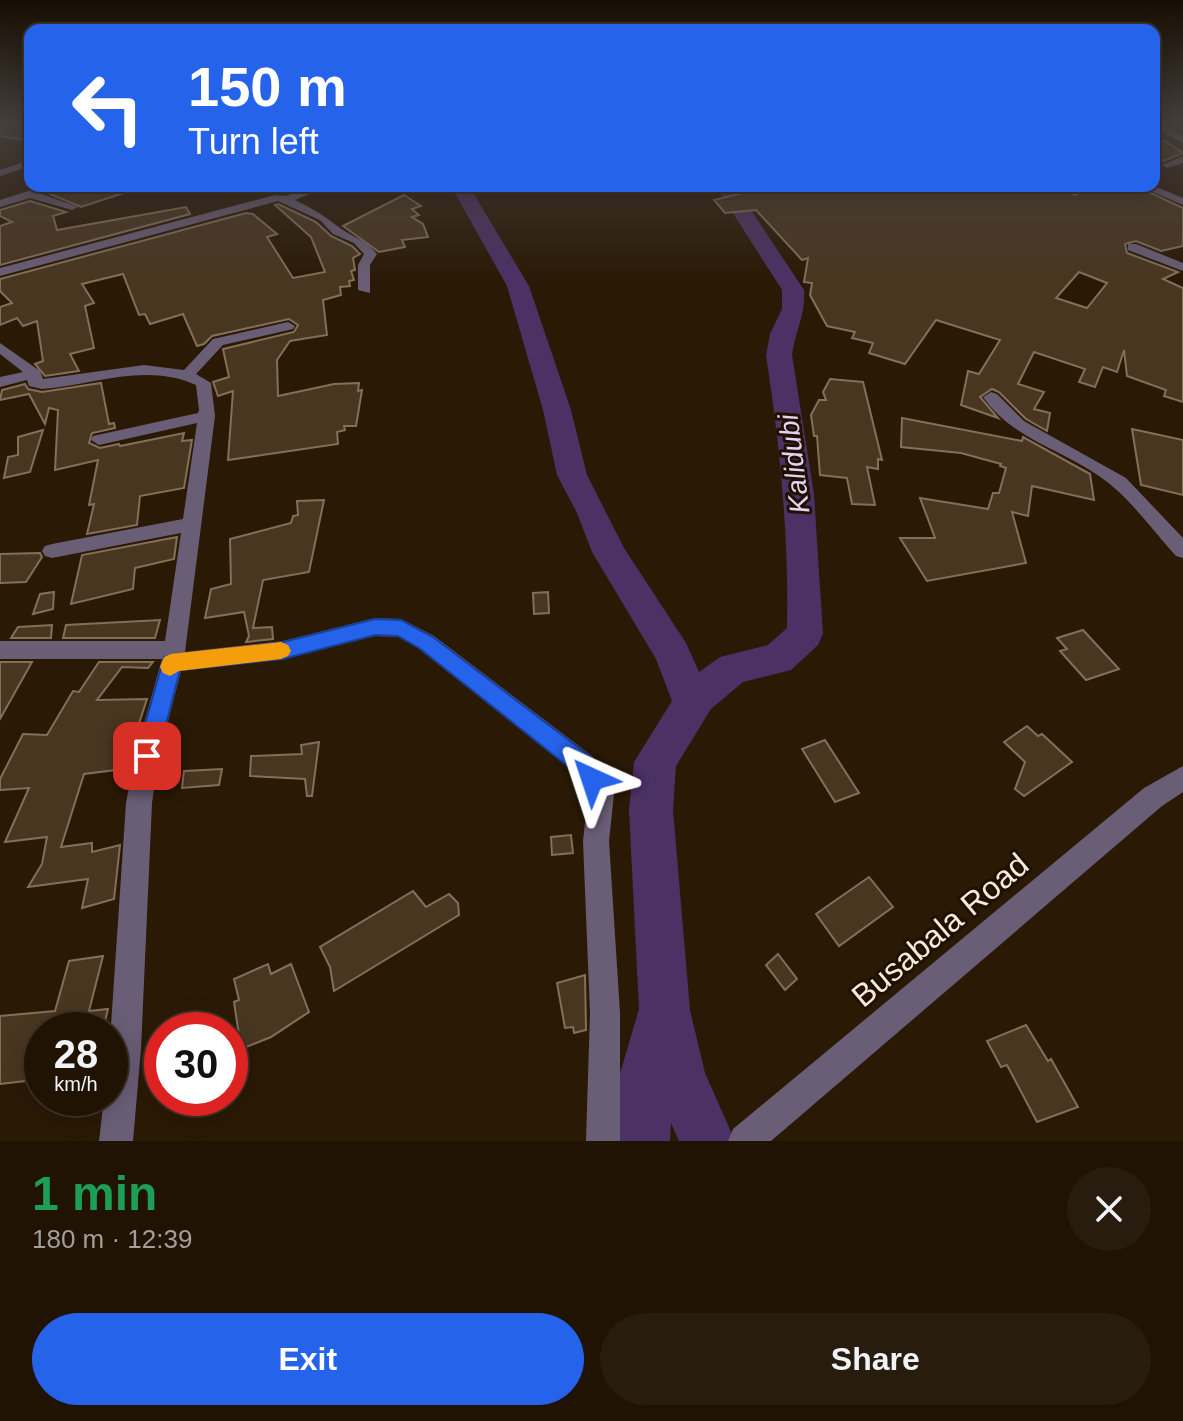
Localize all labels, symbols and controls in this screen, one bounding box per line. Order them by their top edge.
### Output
text: 150 m [188,55,347,118]
icon: left [56,56,160,160]
text: Turn left [188,121,319,162]
water label: Kalidubi [772,412,815,515]
pin [113,722,181,790]
icon: arrive [125,734,169,778]
position arrow [550,737,634,821]
street label: Busabala Road [845,846,1035,1014]
speed limit sign: 30 [144,1012,248,1116]
text: 28 [54,1032,98,1076]
text: km/h [54,1073,98,1095]
text: 1 min [32,1167,157,1220]
button: close [1067,1167,1151,1251]
text: 180 m · 12:39 [32,1224,192,1254]
button: Exit [32,1313,584,1405]
button: Share [600,1313,1151,1405]

